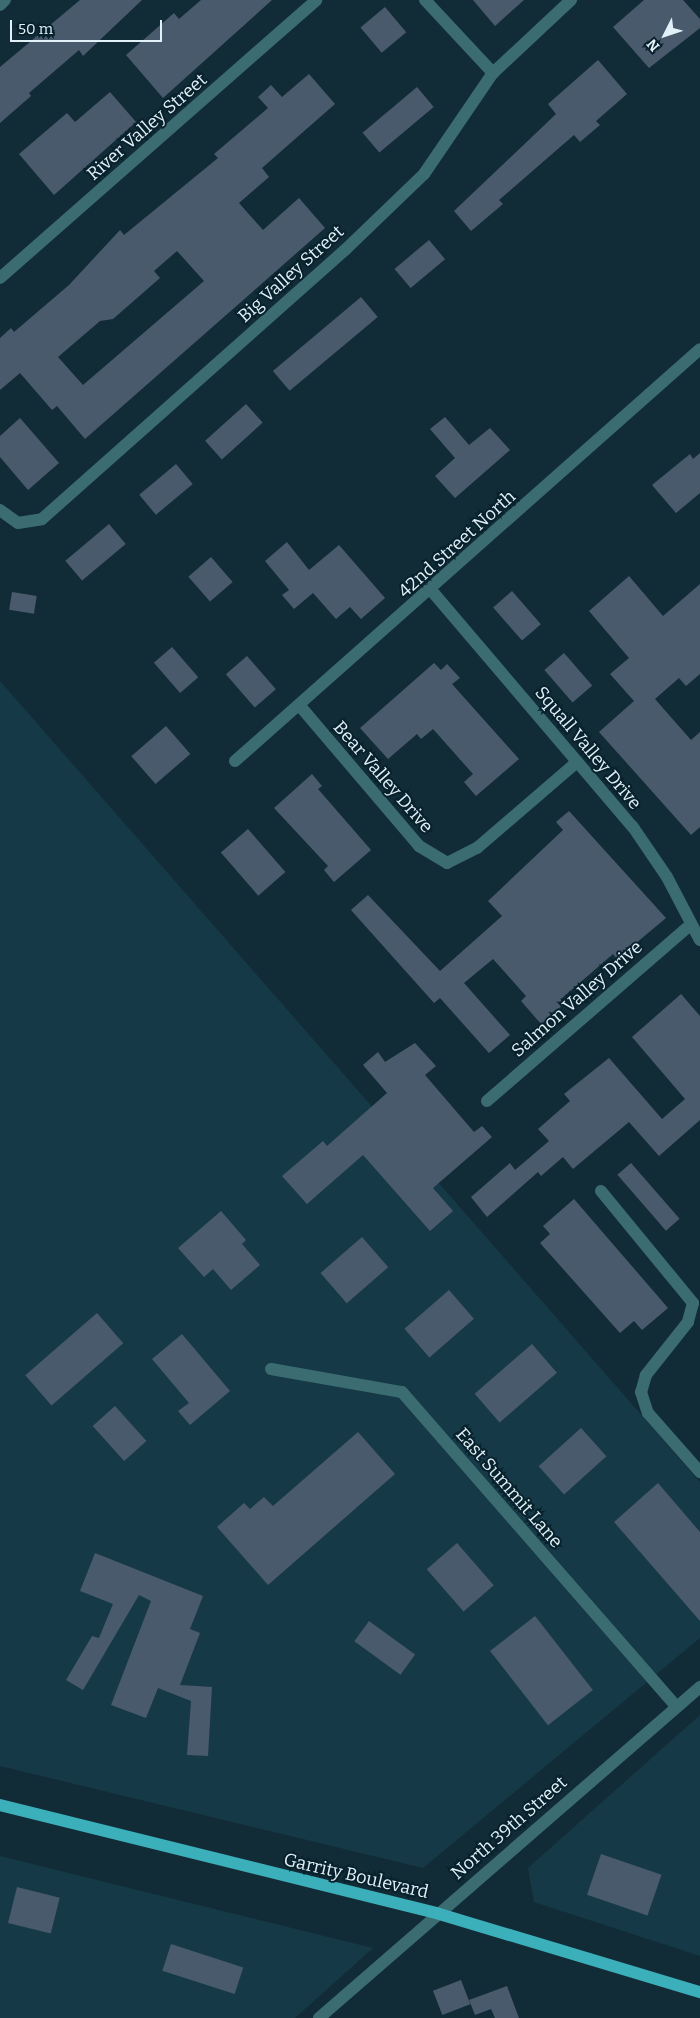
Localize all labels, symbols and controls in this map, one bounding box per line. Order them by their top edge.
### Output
scale bar [12,10,165,42]
north arrow [640,10,690,60]
text: 50 m [18,20,53,38]
text: N [643,36,663,55]
street label: River Valley Street [83,69,211,185]
street label: Big Valley Street [234,221,348,327]
street label: 42nd Street North [394,486,520,602]
street label: Squall Valley Drive [530,682,646,814]
street label: Bear Valley Drive [329,717,437,837]
street label: Salmon Valley Drive [507,936,647,1062]
street label: East Summit Lane [451,1424,567,1552]
street label: North 39th Street [447,1772,571,1884]
street label: Garrity Boulevard [282,1849,430,1903]

